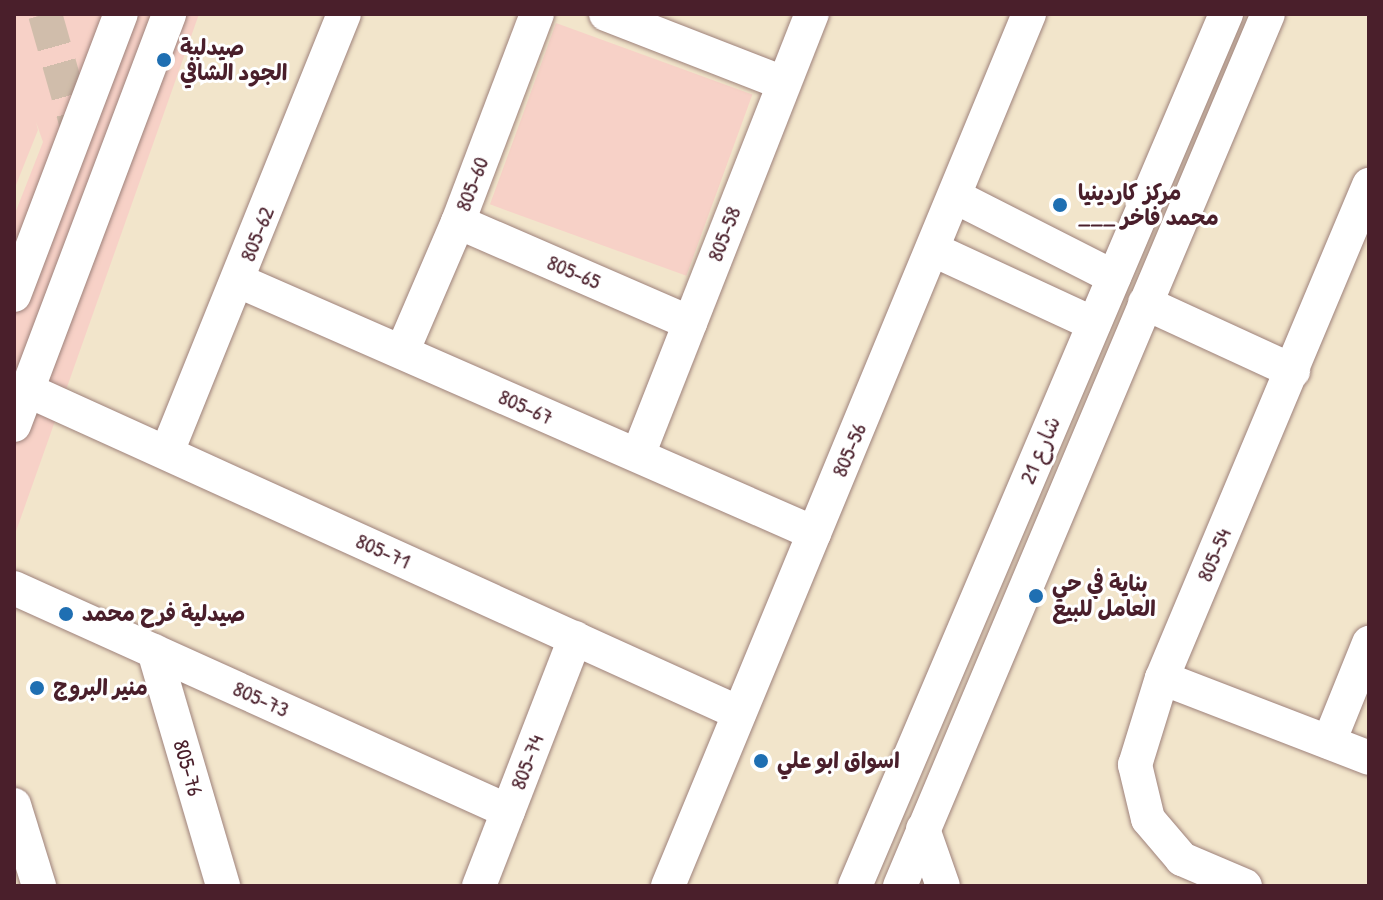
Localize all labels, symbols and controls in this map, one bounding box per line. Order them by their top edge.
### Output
place label: صيدلية الجود الشافي [180,34,287,86]
marker: صيدلية الجود الشافي [155,51,173,69]
street label: 805-60 [450,153,494,215]
place label: مركز كاردينيا ___ محمد فاخر [1078,179,1219,230]
marker: مركز كاردينيا ___ محمد فاخر [1049,194,1071,216]
street label: 805-62 [234,203,280,265]
street label: 805-58 [702,203,746,265]
street label: 805-65 [543,249,605,295]
street label: 805-67 [494,383,558,431]
street label: شارع 21 [1014,412,1066,488]
street label: 805-56 [826,419,872,481]
street label: 805-54 [1191,524,1237,586]
street label: 805-71 [352,527,414,575]
place label: بناية في حي العامل للبيع [1052,570,1156,622]
marker: بناية في حي العامل للبيع [1027,587,1045,605]
place label: صيدلية فرح محمد [82,601,245,627]
marker: صيدلية فرح محمد [57,605,75,623]
place label: منير البروج [53,675,148,701]
street label: 805-73 [229,675,293,723]
marker: منير البروج [28,679,46,697]
street label: 805-74 [505,731,549,793]
street label: 805-76 [167,737,209,799]
place label: اسواق ابو علي [777,748,900,774]
marker: اسواق ابو علي [752,752,770,770]

